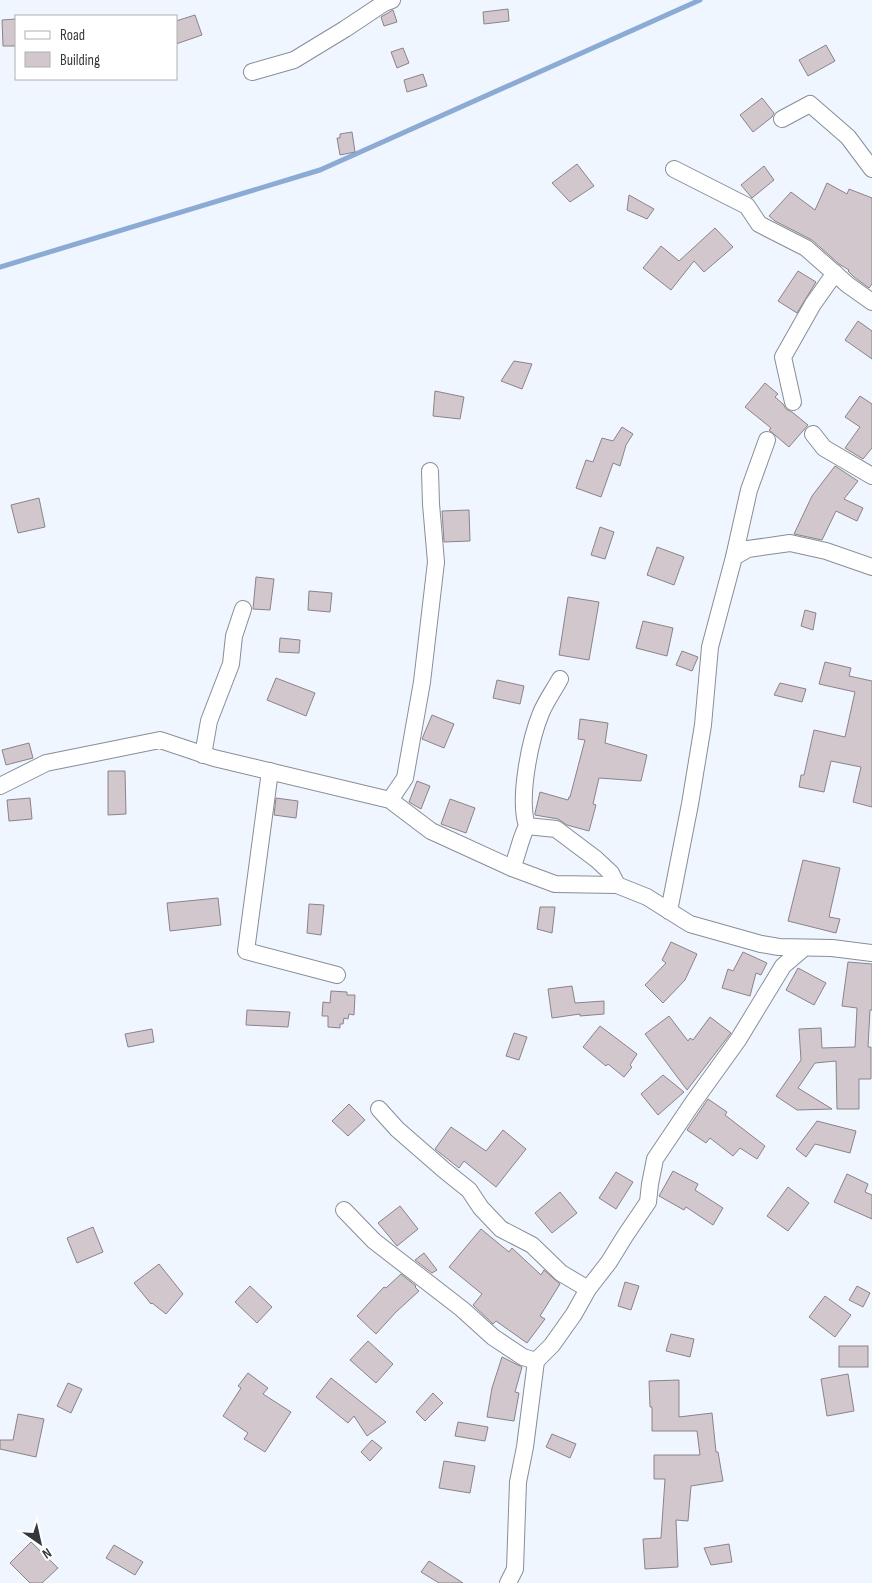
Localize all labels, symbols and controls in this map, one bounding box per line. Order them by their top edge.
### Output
legend [15,15,178,80]
text: Road [60,26,85,45]
text: Building [60,51,100,70]
north arrow [15,1518,65,1568]
text: N [39,1544,55,1563]

